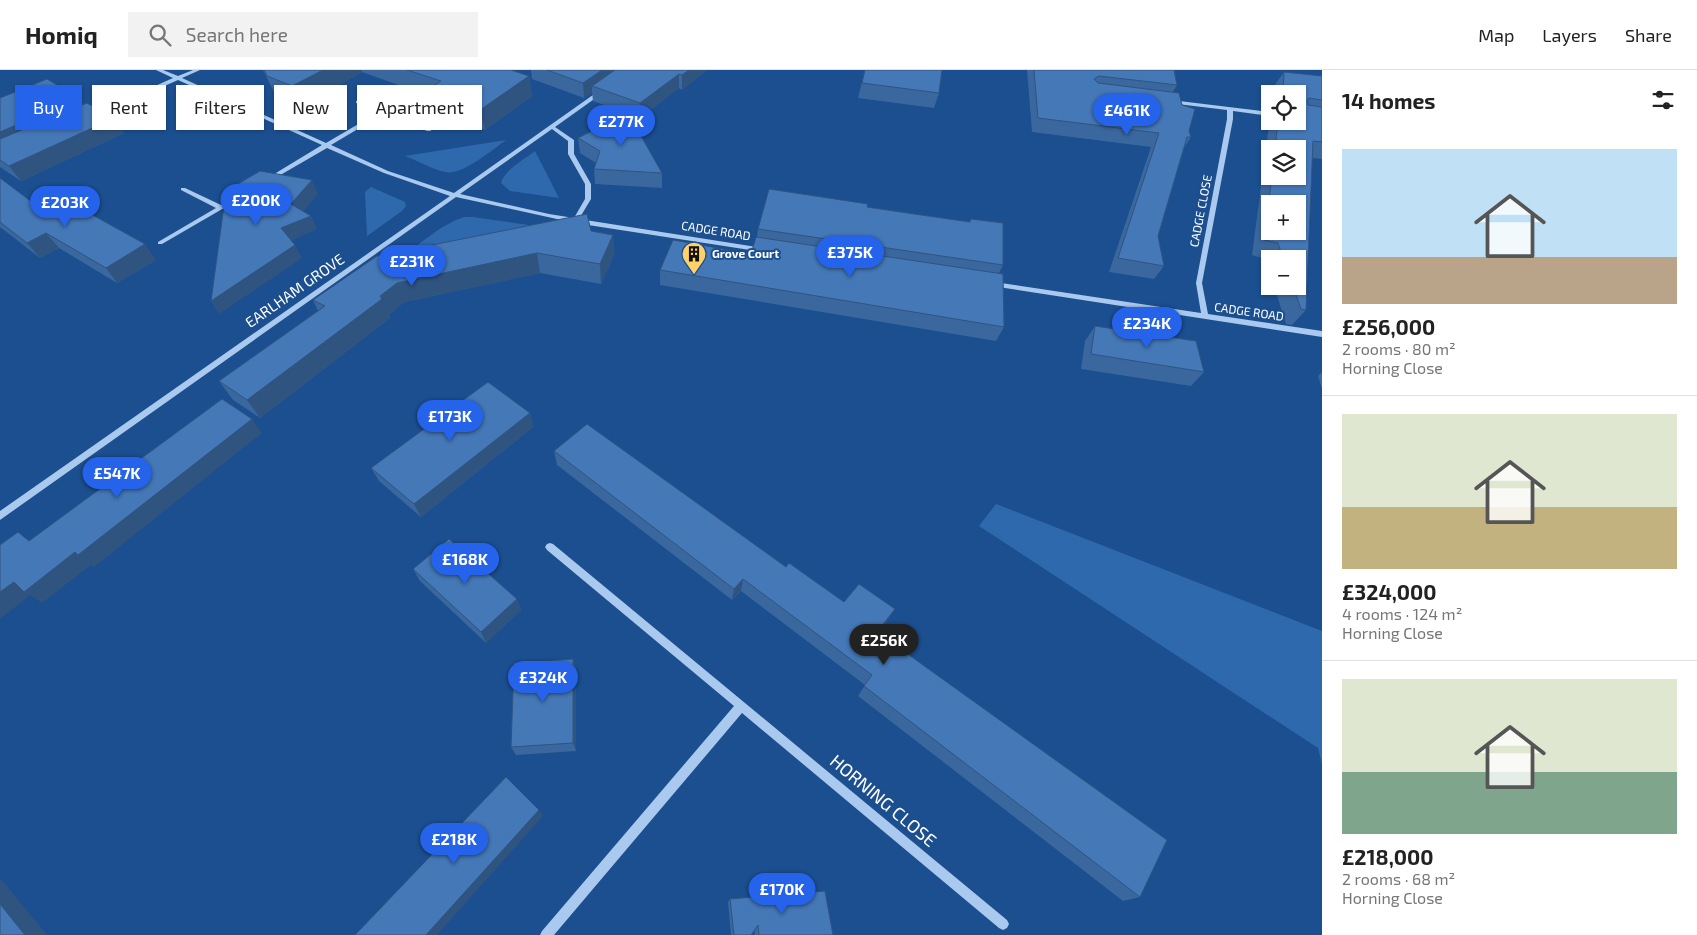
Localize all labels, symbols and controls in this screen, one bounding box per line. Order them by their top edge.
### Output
search box [128,12,478,57]
text: Homiq [25,20,98,49]
icon: search [146,21,174,49]
text: Search here [186,23,288,46]
text: Map [1478,24,1514,46]
text: Layers [1542,24,1597,46]
text: Share [1625,24,1672,46]
chip: Buy [15,85,82,130]
chip: Rent [92,85,166,130]
chip: Filters [176,85,264,130]
chip: New [274,85,347,130]
chip: Apartment [357,85,482,130]
map controls [1261,85,1306,295]
button: locate [1261,85,1306,130]
icon: filters [1649,86,1677,114]
text: 14 homes [1342,88,1436,113]
pin: £461K [1092,93,1162,136]
text: £461K [1104,100,1150,119]
pin: £277K [586,104,656,147]
text: £277K [598,111,644,130]
button: layers [1261,140,1306,185]
street label: CADGE CLOSE [1186,173,1214,248]
icon: home [1465,181,1555,271]
pin: £200K [221,184,291,226]
pin: £203K [30,186,100,228]
text: £200K [231,190,281,209]
text: £203K [41,192,89,211]
button: + [1261,195,1306,240]
street label: CADGE ROAD [680,218,752,242]
pin: £375K [815,236,885,278]
building icon: Grove Court [681,241,707,275]
text: £375K [827,242,873,261]
pin: £231K [377,244,447,287]
place label: Grove Court [712,246,779,260]
street label: EARLHAM GROVE [241,249,347,331]
button: − [1261,250,1306,295]
text: £231K [390,251,434,270]
street label: CADGE ROAD [1213,299,1285,323]
pin: £234K [1112,306,1182,349]
text: £234K [1123,313,1171,332]
text: £256,000 [1342,314,1435,339]
text: 2 rooms · 80 m² [1342,339,1456,358]
text: Horning Close [1342,358,1443,377]
pin: £173K [415,400,485,442]
text: £173K [428,406,472,425]
icon: home [1465,447,1555,537]
pin: £547K [82,456,152,499]
text: £547K [94,463,141,482]
pin: £168K [430,542,500,585]
text: £168K [442,549,488,568]
text: £324,000 [1342,579,1437,604]
text: 4 rooms · 124 m² [1342,604,1462,623]
text: Horning Close [1342,623,1443,642]
pin: £256K [849,624,919,666]
text: £256K [860,630,908,649]
pin: £324K [508,660,578,703]
text: £324K [519,667,567,686]
icon: home [1465,712,1555,802]
street label: HORNING CLOSE [826,749,941,851]
pin: £218K [419,822,489,865]
text: £218K [431,829,477,848]
text: £218,000 [1342,844,1434,869]
text: 2 rooms · 68 m² [1342,869,1455,888]
pin: £170K [747,872,817,915]
text: £170K [760,879,804,898]
text: Horning Close [1342,888,1443,907]

